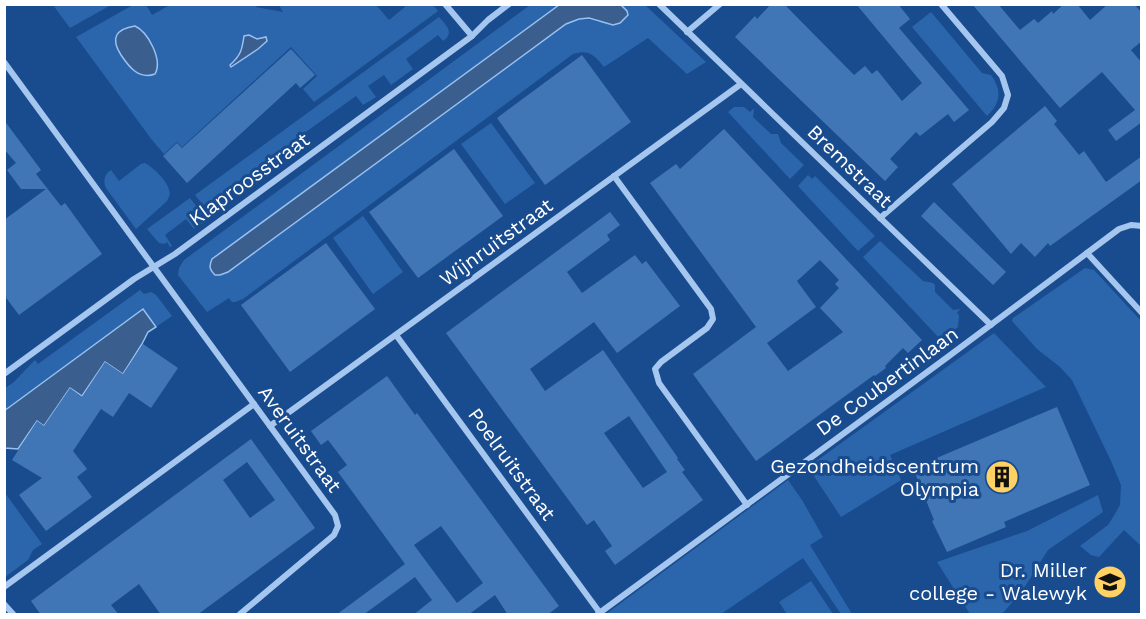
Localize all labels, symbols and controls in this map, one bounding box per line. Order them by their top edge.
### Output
street label: Bremstraat [802,120,898,213]
street label: Klaproosstraat [184,127,314,231]
street label: Wijnruitstraat [435,193,558,291]
street label: De Coubertinlaan [811,321,963,441]
street label: Averuitstraat [253,381,347,498]
street label: Poelruitstraat [463,403,561,525]
place label: Gezondheidscentrum Olympia [770,454,979,501]
building icon: Gezondheidscentrum Olympia [984,459,1020,495]
place label: Dr. Miller college - Walewyk [909,558,1087,605]
school or university icon: Dr. Miller college - Walewyk [1092,564,1128,600]

